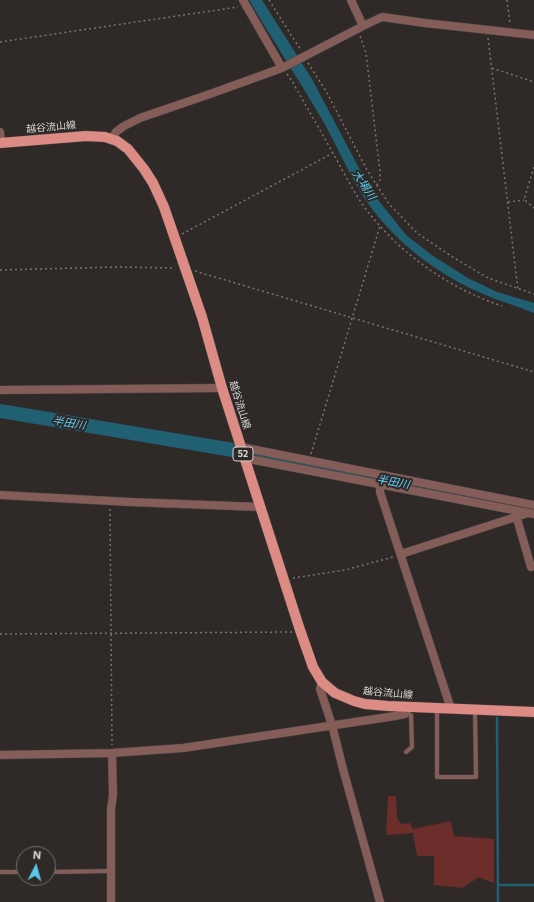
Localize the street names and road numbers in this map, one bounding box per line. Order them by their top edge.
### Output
street label: 越谷流山線 [26,119,76,135]
street label: 越谷流山線 [227,379,253,431]
road number: 52 [233,447,253,461]
street label: 越谷流山線 [363,685,413,701]

